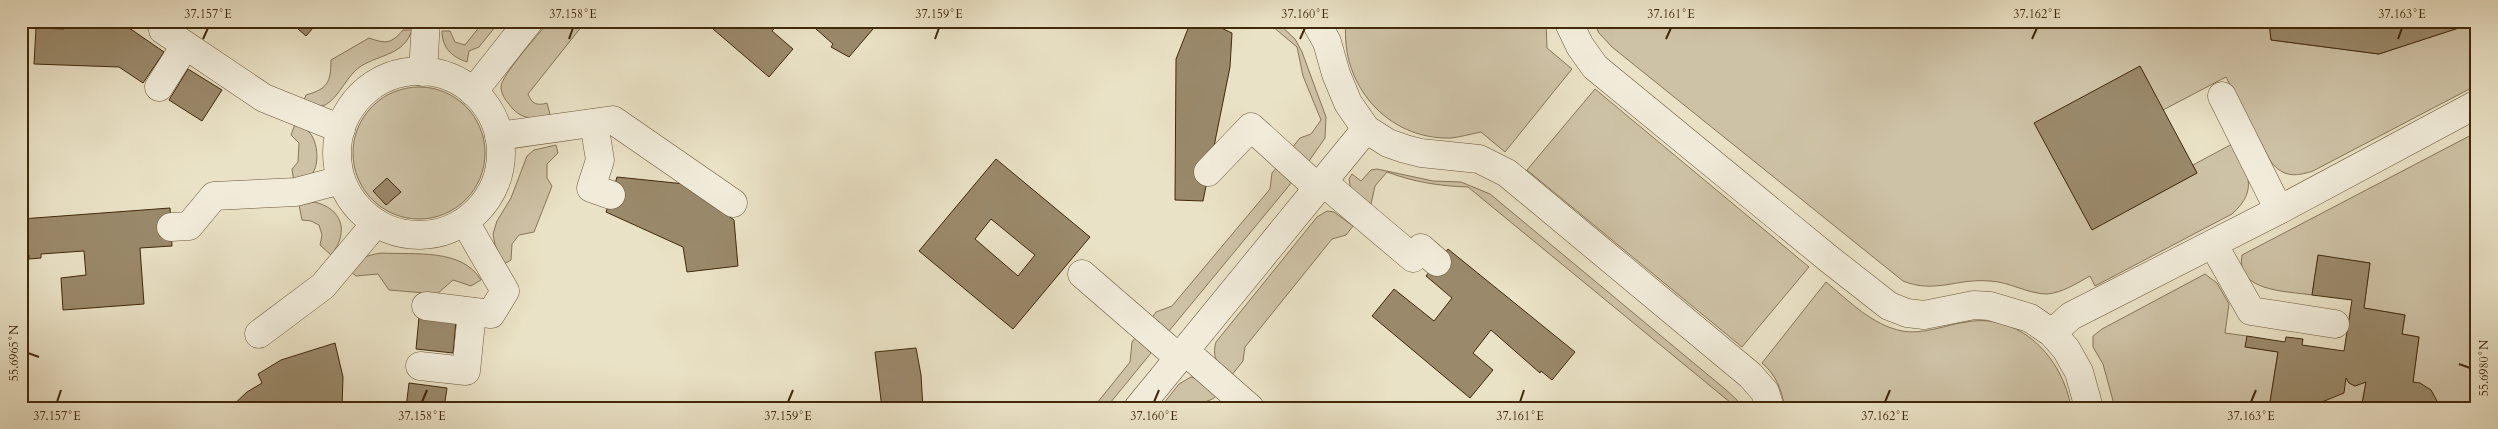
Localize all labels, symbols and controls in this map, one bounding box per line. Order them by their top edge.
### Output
text: 37.157°E [184,6,232,22]
text: 37.158°E [549,6,597,22]
text: 37.159°E [915,6,963,22]
text: 37.160°E [1281,6,1329,22]
text: 37.161°E [1647,6,1695,22]
text: 37.162°E [2013,6,2061,22]
text: 37.163°E [2378,6,2426,22]
text: 55.6965°N [6,324,22,381]
text: 55.6980°N [2476,339,2492,396]
text: 37.157°E [33,408,81,424]
text: 37.158°E [398,408,446,424]
text: 37.159°E [764,408,812,424]
text: 37.160°E [1130,408,1178,424]
text: 37.161°E [1496,408,1544,424]
text: 37.162°E [1861,408,1909,424]
text: 37.163°E [2227,408,2275,424]

